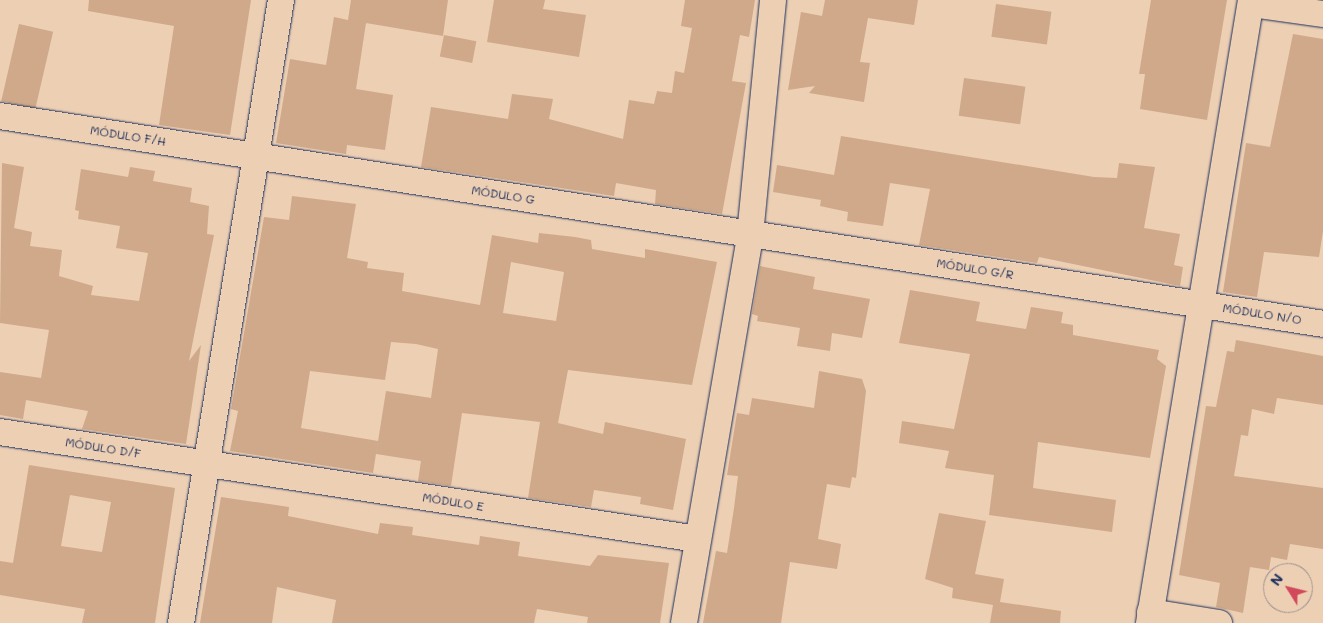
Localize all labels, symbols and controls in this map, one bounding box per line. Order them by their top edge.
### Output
street label: MÓDULO F/H [89,123,167,149]
street label: MÓDULO G [470,183,536,207]
street label: MÓDULO G/R [935,256,1015,282]
street label: MÓDULO N/O [1222,301,1302,327]
street label: MÓDULO D/F [64,435,142,461]
street label: MÓDULO E [421,490,485,514]
north arrow [1263,563,1313,613]
text: N [1265,570,1287,589]

